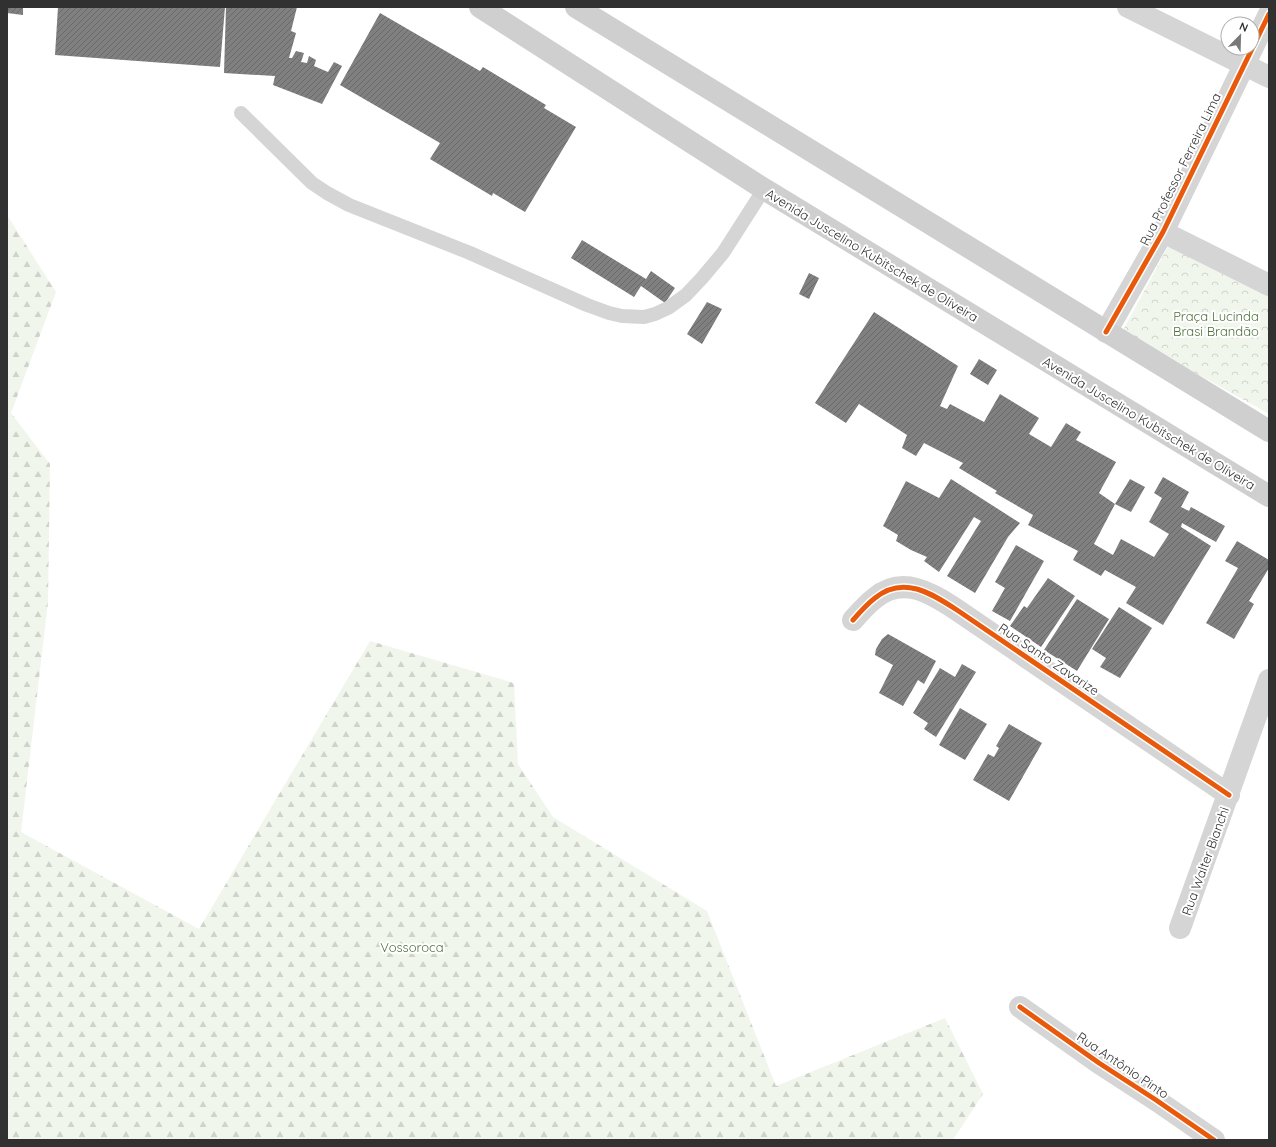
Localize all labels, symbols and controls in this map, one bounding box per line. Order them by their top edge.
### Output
north arrow [1220,16,1260,56]
text: N [1237,19,1250,35]
street label: Rua Professor Ferreira Lima [1136,90,1224,248]
street label: Avenida Juscelino Kubitschek de Oliveira [763,185,981,325]
park label: Praça Lucinda Brasi Brandão [1173,308,1259,339]
street label: Avenida Juscelino Kubitschek de Oliveira [1040,353,1258,493]
street label: Rua Santo Zavarize [996,619,1102,699]
street label: Rua Walter Bianchi [1178,804,1232,918]
park label: Vossoroca [380,939,444,955]
street label: Rua Antônio Pinto [1074,1028,1172,1102]

